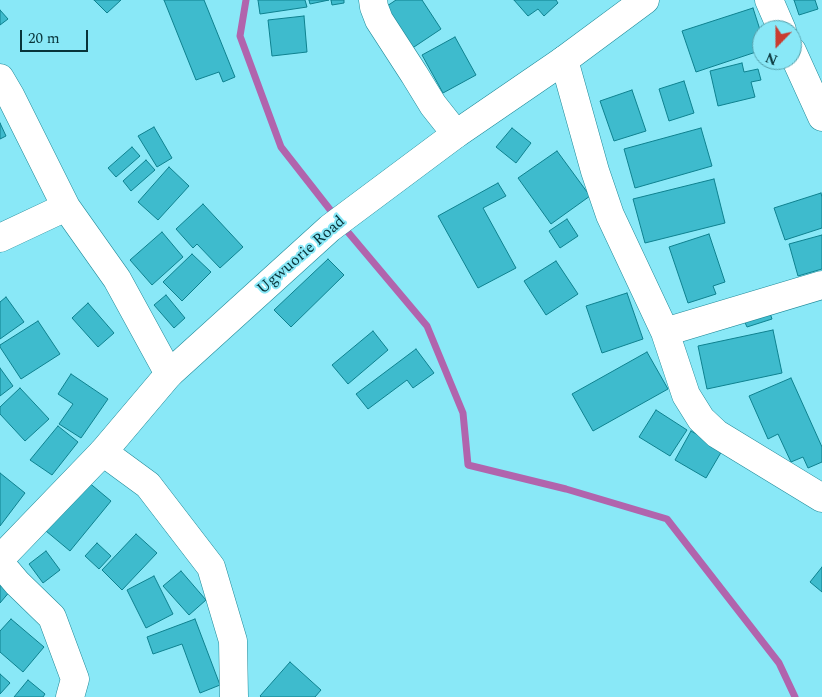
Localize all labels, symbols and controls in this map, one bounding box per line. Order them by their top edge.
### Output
scale bar [22,20,90,52]
north arrow [752,20,802,70]
text: 20 m [28,27,60,50]
text: N [762,47,781,70]
street label: Ugwuorie Road [254,213,350,299]

